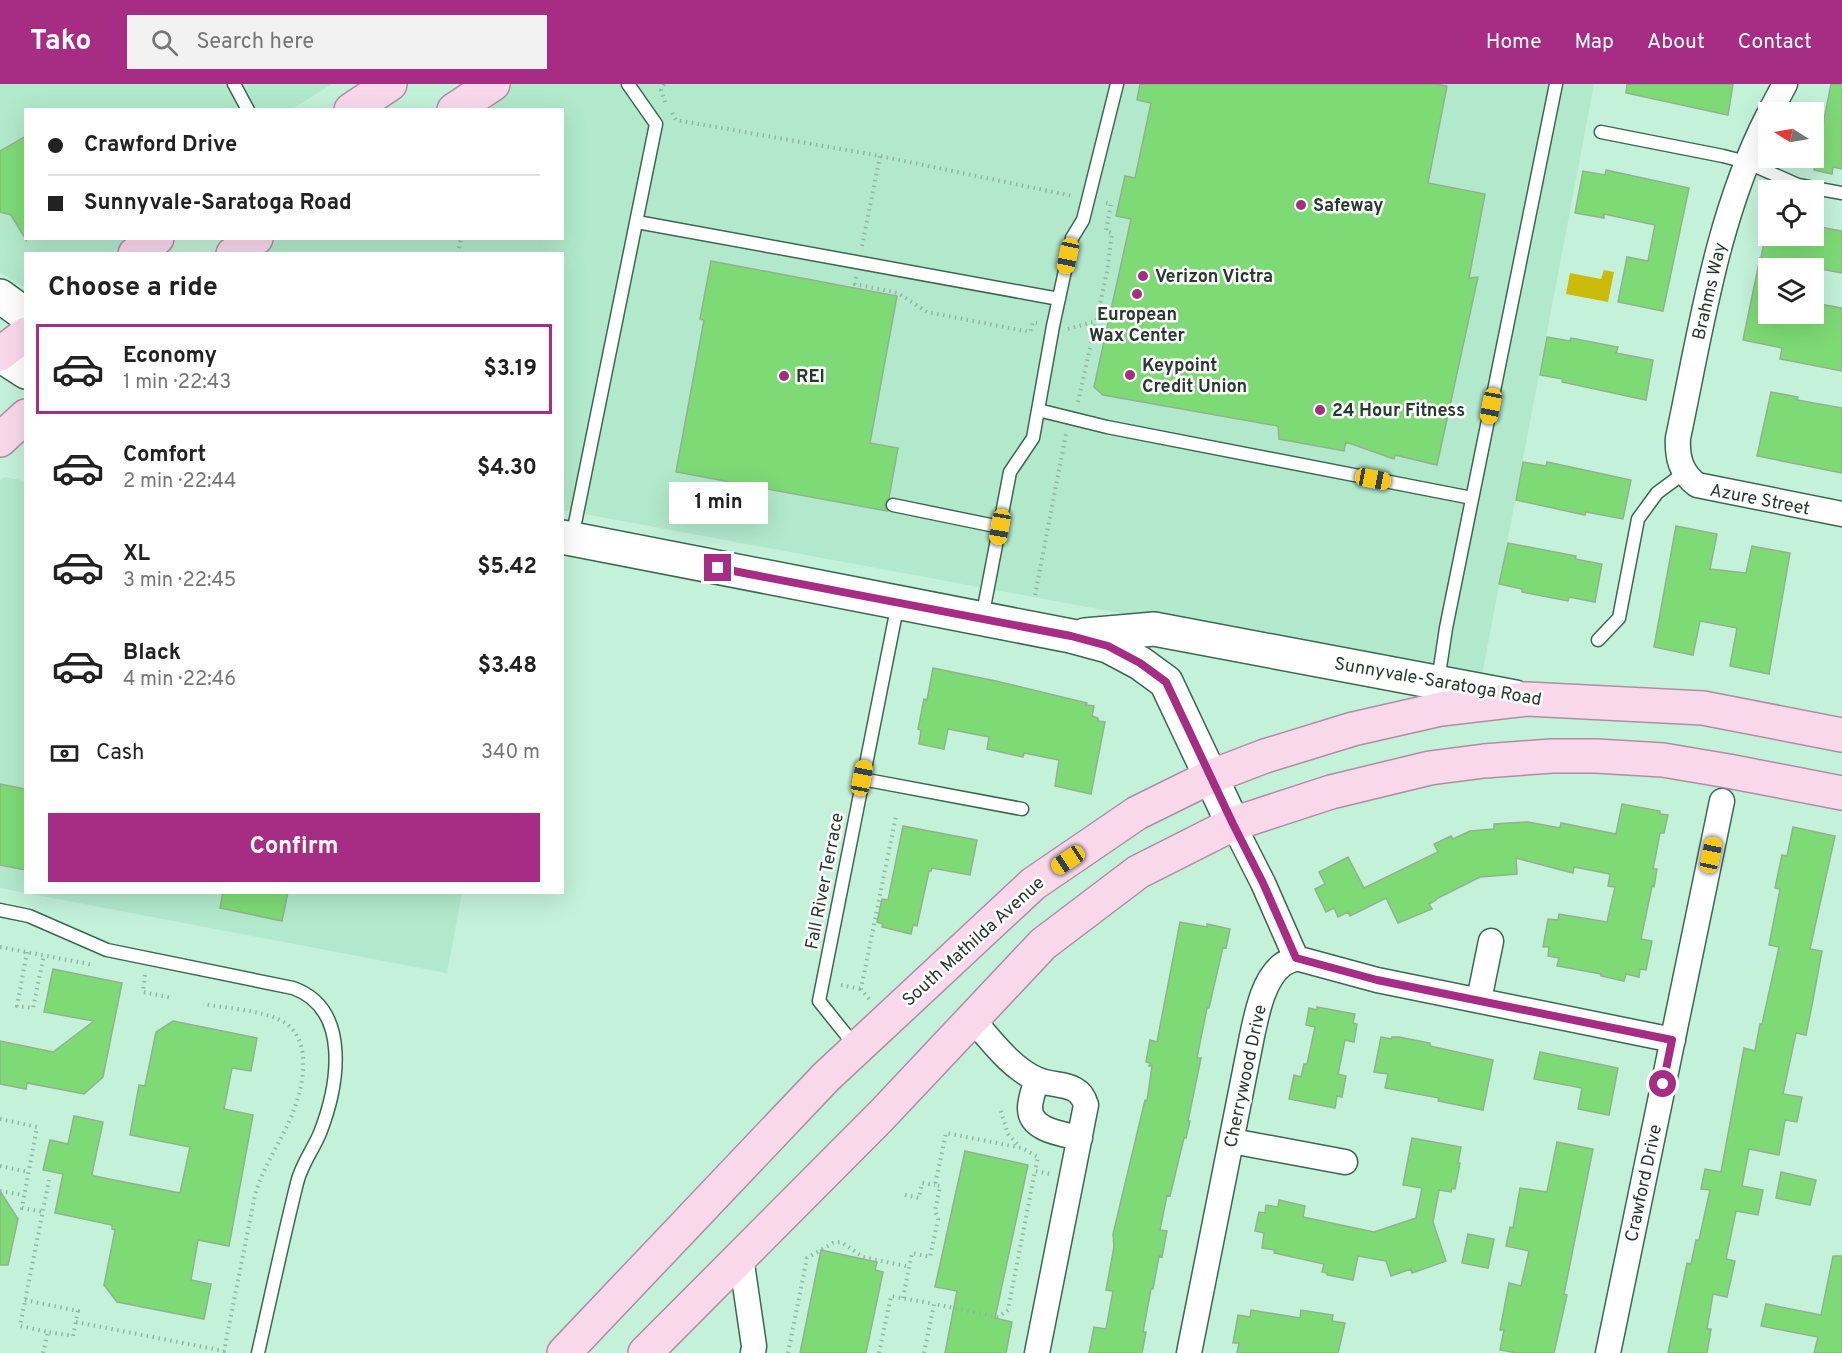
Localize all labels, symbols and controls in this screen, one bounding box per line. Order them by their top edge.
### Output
search box [127,15,547,69]
text: Tako [30,24,91,60]
icon: search [148,26,181,59]
text: Search here [196,29,314,56]
text: Home [1486,29,1542,56]
text: Map [1575,29,1614,56]
text: About [1647,29,1705,56]
text: Contact [1738,29,1812,56]
north arrow [1758,102,1824,168]
map controls [1758,102,1824,324]
text: Crawford Drive [84,132,237,159]
button: locate [1758,180,1824,246]
text: Sunnyvale-Saratoga Road [84,190,352,217]
place label: Safeway [1313,195,1384,218]
marker: Safeway [1294,198,1308,212]
car [1055,237,1081,275]
street label: Brahms Way [1688,240,1733,342]
button: layers [1758,258,1824,324]
place label: Verizon Victra [1155,266,1273,289]
marker: Verizon Victra [1136,269,1150,283]
text: Choose a ride [48,271,218,305]
marker: European Wax Center [1130,287,1144,301]
place label: European Wax Center [1089,304,1185,348]
icon: car [51,342,105,396]
text: Economy [123,343,217,370]
place label: Keypoint Credit Union [1142,355,1247,399]
text: $3.19 [483,356,537,383]
place label: REI [796,366,825,389]
marker: Keypoint Credit Union [1123,368,1137,382]
marker: REI [777,369,791,383]
text: 1 min · 22:43 [123,370,231,396]
car [1479,387,1503,425]
place label: 24 Hour Fitness [1332,400,1465,423]
marker: 24 Hour Fitness [1313,403,1327,417]
icon: car [51,441,105,495]
text: Comfort [123,442,206,469]
text: $4.30 [477,455,537,482]
car [1354,467,1392,491]
text: 2 min · 22:44 [123,469,236,495]
street label: Azure Street [1708,479,1812,521]
callout: 1 min [668,481,768,523]
text: 1 min [694,490,743,516]
car [988,508,1012,546]
icon: car [51,540,105,594]
text: XL [123,541,150,568]
text: $5.42 [477,554,537,581]
route end [704,554,731,581]
text: 3 min · 22:45 [123,568,236,594]
icon: car [51,639,105,693]
text: Black [123,640,181,667]
text: $3.48 [478,653,537,680]
street label: Sunnyvale-Saratoga Road [1332,653,1543,712]
text: 4 min · 22:46 [123,667,236,693]
icon: cash [48,737,81,770]
text: Cash [96,740,145,767]
text: 340 m [481,740,540,766]
car [850,759,874,797]
street label: Fall River Terrace [801,811,850,952]
button: Confirm [48,813,540,882]
car [1698,836,1724,874]
car [1048,842,1088,878]
street label: South Mathilda Avenue [898,872,1050,1012]
street label: Cherrywood Drive [1220,1003,1273,1150]
route start [1649,1070,1676,1097]
street label: Crawford Drive [1621,1122,1668,1244]

